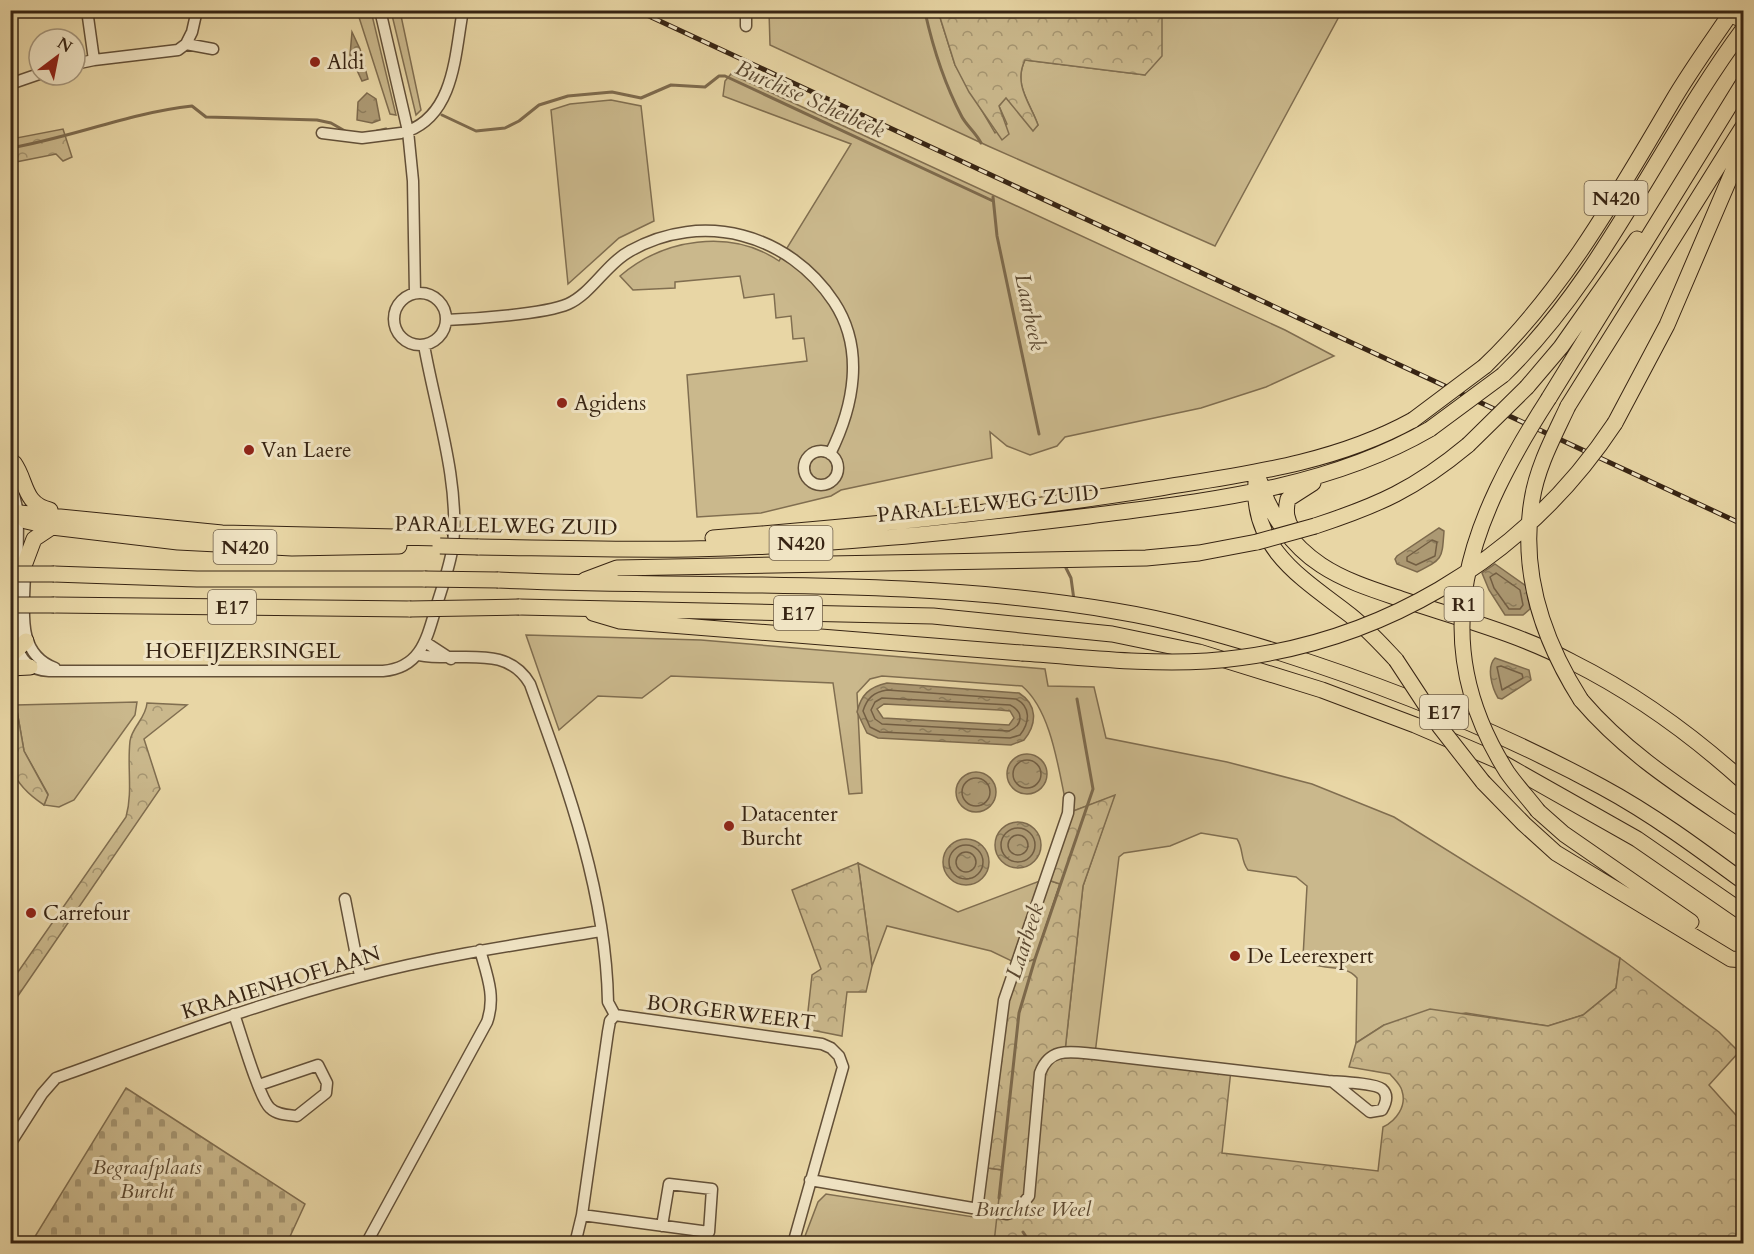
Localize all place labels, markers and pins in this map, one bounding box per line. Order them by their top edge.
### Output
place label: Aldi [327,48,364,77]
marker: Aldi [308,55,322,69]
place label: Agidens [574,389,646,418]
marker: Agidens [555,396,569,410]
place label: Van Laere [261,436,352,465]
marker: Van Laere [242,443,256,457]
place label: Datacenter Burcht [741,800,838,853]
marker: Datacenter Burcht [722,819,736,833]
place label: Carrefour [43,899,130,928]
marker: Carrefour [24,906,38,920]
place label: De Leerexpert [1247,942,1374,971]
marker: De Leerexpert [1228,949,1242,963]

